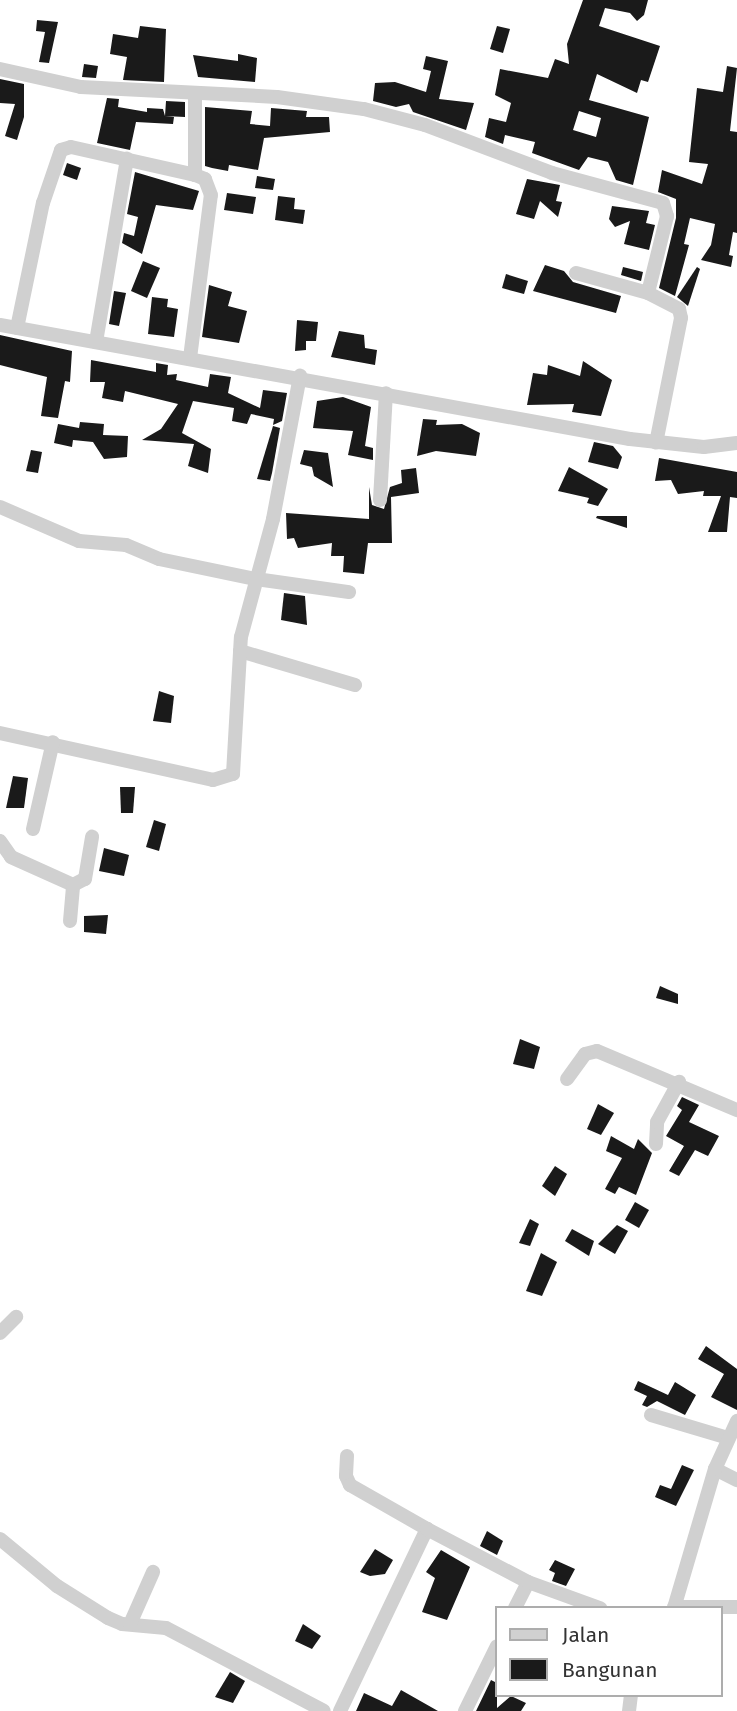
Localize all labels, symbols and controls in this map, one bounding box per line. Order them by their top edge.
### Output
legend [496,1606,723,1697]
text: Jalan [562,1622,609,1648]
text: Bangunan [562,1657,657,1683]

